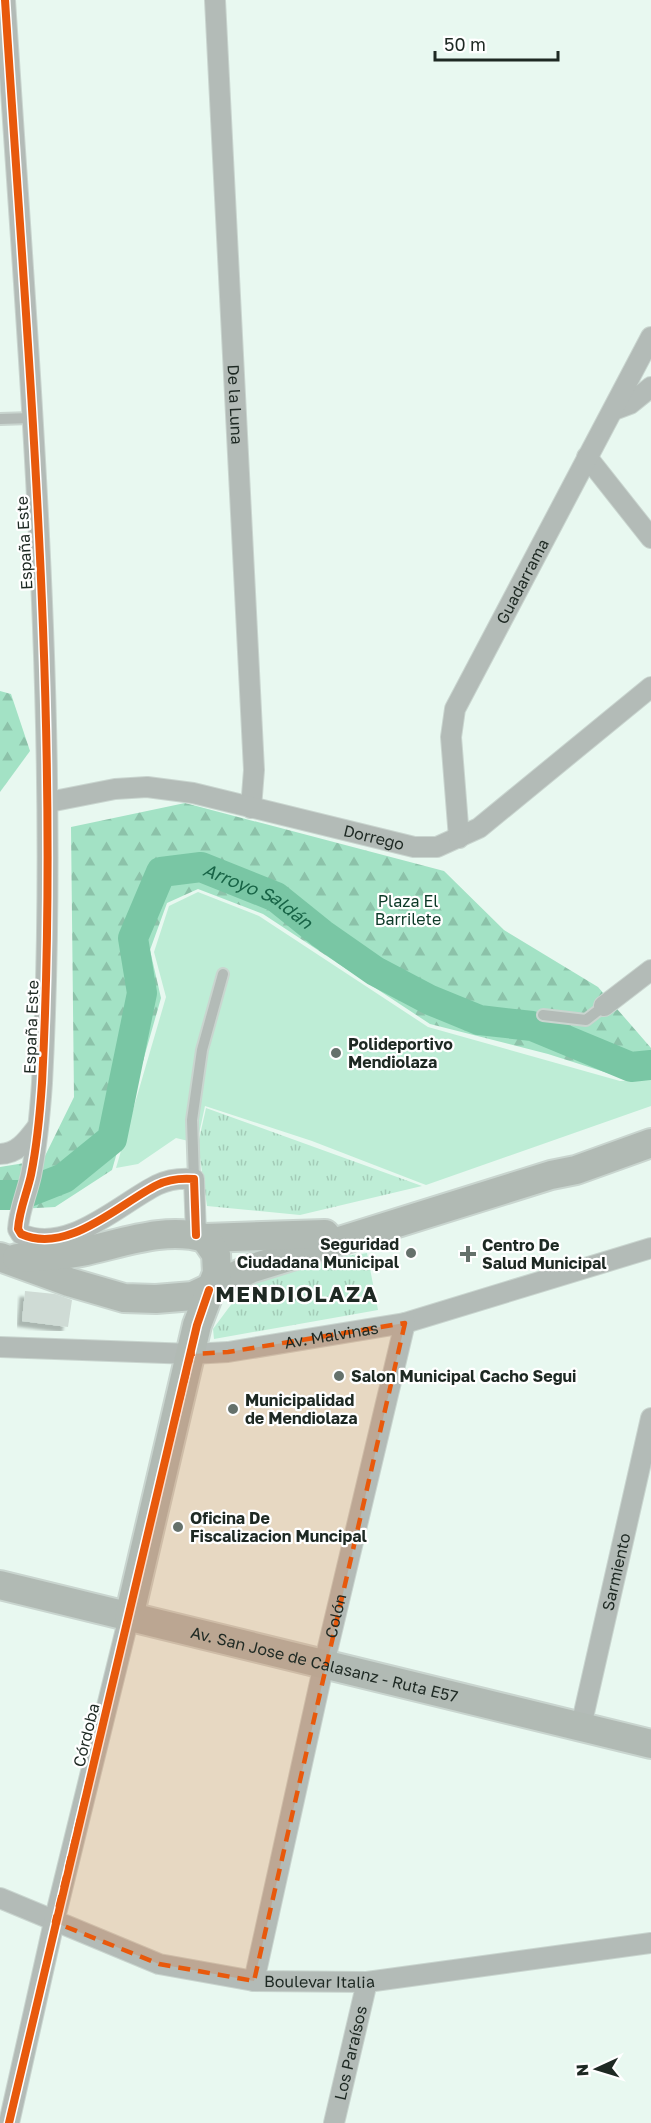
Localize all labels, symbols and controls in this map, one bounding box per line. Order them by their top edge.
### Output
scale bar [435,24,558,62]
text: 50 m [444,33,486,55]
street label: De la Luna [223,364,247,445]
street label: España Este [12,496,36,590]
street label: Guadarrama [492,535,553,627]
street label: Dorrego [342,820,406,854]
water label: Arroyo Saldán [200,858,318,934]
park label: Plaza El Barrilete [375,891,441,929]
street label: España Este [19,980,43,1074]
place label: Polideportivo Mendiolaza [348,1034,453,1072]
marker: Polideportivo Mendiolaza [329,1046,343,1060]
place label: Seguridad Ciudadana Municipal [237,1234,400,1272]
place label: Centro De Salud Municipal [482,1235,607,1273]
marker: Centro De Salud Municipal [459,1245,477,1263]
marker: Seguridad Ciudadana Municipal [404,1246,418,1260]
district label: MENDIOLAZA [215,1280,379,1307]
street label: Av. Malvinas [283,1318,380,1353]
place label: Salon Municipal Cacho Segui [351,1366,576,1386]
marker: Salon Municipal Cacho Segui [332,1369,346,1383]
place label: Municipalidad de Mendiolaza [245,1390,358,1428]
marker: Municipalidad de Mendiolaza [226,1402,240,1416]
place label: Oficina De Fiscalizacion Muncipal [190,1508,368,1546]
marker: Oficina De Fiscalizacion Muncipal [171,1520,185,1534]
street label: Sarmiento [598,1531,635,1613]
street label: Colón [320,1592,350,1640]
street label: Av. San Jose de Calasanz - Ruta E57 [189,1622,460,1706]
street label: Córdoba [68,1701,104,1769]
street label: Boulevar Italia [264,1971,376,1992]
street label: Los Paraísos [330,2004,371,2102]
north arrow [567,2039,627,2099]
text: N [572,2063,592,2077]

